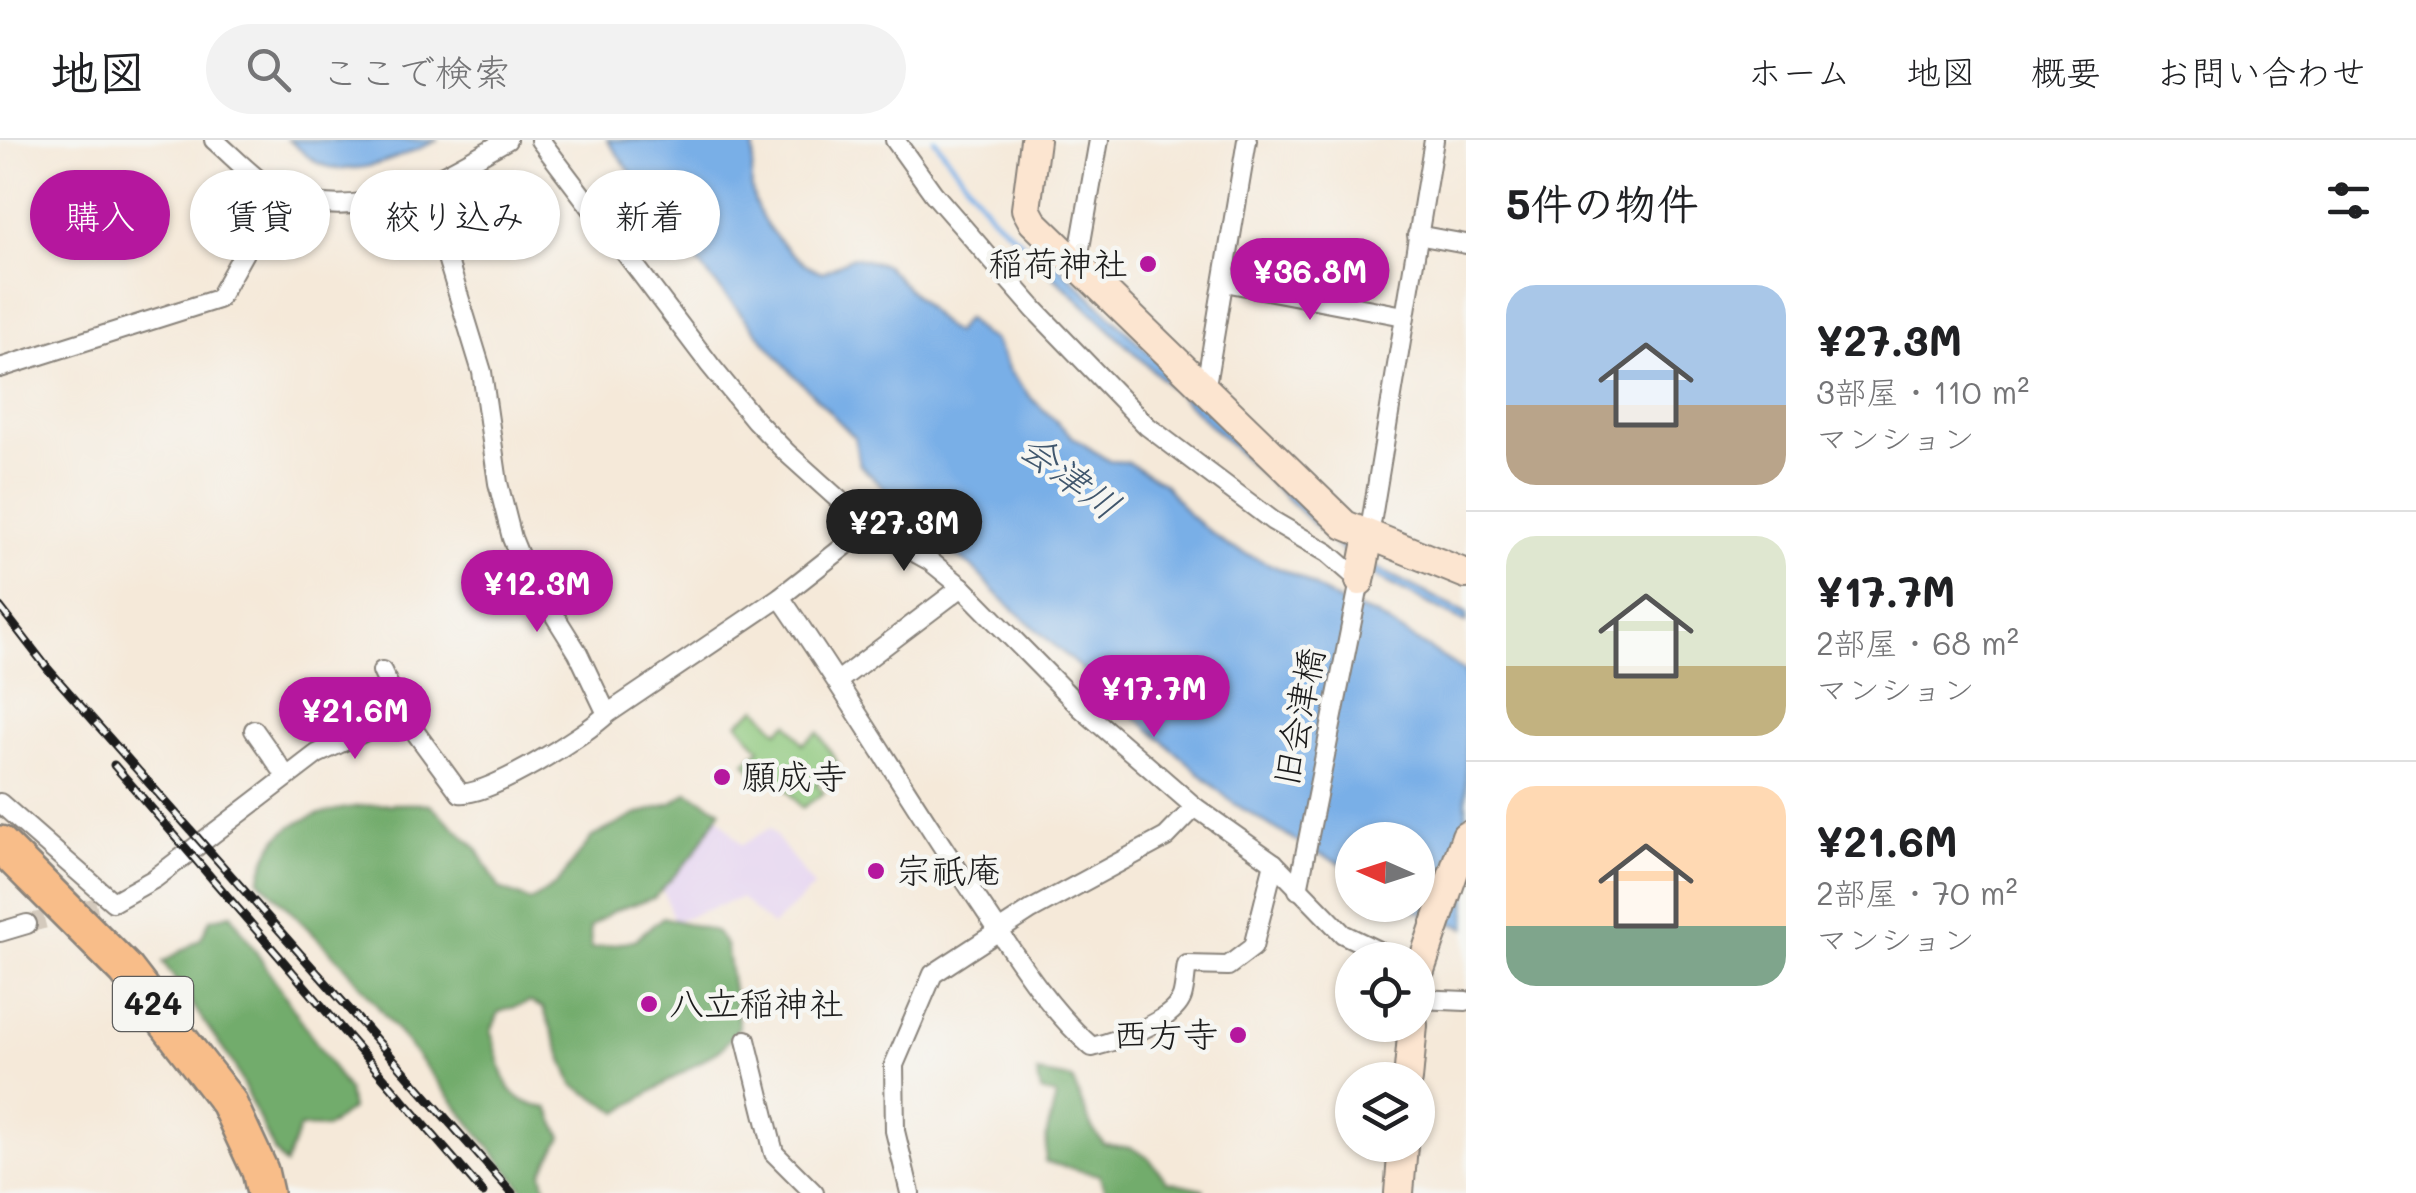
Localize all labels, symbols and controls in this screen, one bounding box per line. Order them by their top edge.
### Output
search box [206,24,906,114]
text: 地図 [50,40,146,102]
icon: search [241,42,296,97]
text: ここで検索 [321,46,511,96]
text: ホーム [1747,48,1851,94]
text: 地図 [1906,48,1976,94]
text: 概要 [2031,48,2101,94]
text: お問い合わせ [2156,48,2366,94]
chip: 購入 [30,170,170,260]
chip: 賃貸 [190,170,330,260]
chip: 絞り込み [350,170,560,260]
chip: 新着 [580,170,720,260]
icon: filters [2321,173,2376,228]
text: 5件の物件 [1506,175,1699,230]
pin: ¥36.8M [1229,238,1391,323]
place label: 稲荷神社 [988,239,1128,285]
text: ¥36.8M [1252,249,1368,291]
marker: 稲荷神社 [1137,253,1159,275]
text: ¥27.3M [1816,312,1963,367]
icon: home [1586,325,1706,445]
text: 3部屋 · 110 m² [1816,370,2029,412]
text: マンション [1816,416,1975,458]
water label: 会津川 [1011,421,1132,530]
pin: ¥27.3M [823,489,985,574]
text: ¥27.3M [848,500,960,542]
pin: ¥12.3M [456,550,618,635]
text: ¥12.3M [483,561,591,603]
text: ¥17.7M [1816,563,1956,618]
icon: home [1586,576,1706,696]
text: 2部屋 · 68 m² [1816,621,2019,663]
street label: 旧会津橋 [1261,644,1333,790]
pin: ¥17.7M [1073,655,1235,740]
text: ¥17.7M [1101,666,1207,708]
text: マンション [1816,667,1975,709]
pin: ¥21.6M [274,677,436,762]
text: ¥21.6M [301,688,409,730]
place label: 願成寺 [742,752,847,798]
marker: 願成寺 [711,766,733,788]
text: ¥21.6M [1816,813,1958,868]
north arrow [1335,822,1435,922]
map controls [1335,822,1435,1162]
icon: home [1586,826,1706,946]
place label: 宗祇庵 [896,846,1001,892]
marker: 宗祇庵 [865,860,887,882]
text: 2部屋 · 70 m² [1816,871,2018,913]
text: マンション [1816,917,1975,959]
button: locate [1335,942,1435,1042]
road number: 424 [113,977,193,1031]
place label: 八立稲神社 [669,979,844,1025]
marker: 八立稲神社 [638,993,660,1015]
place label: 西方寺 [1113,1010,1218,1056]
marker: 西方寺 [1227,1024,1249,1046]
button: layers [1335,1062,1435,1162]

